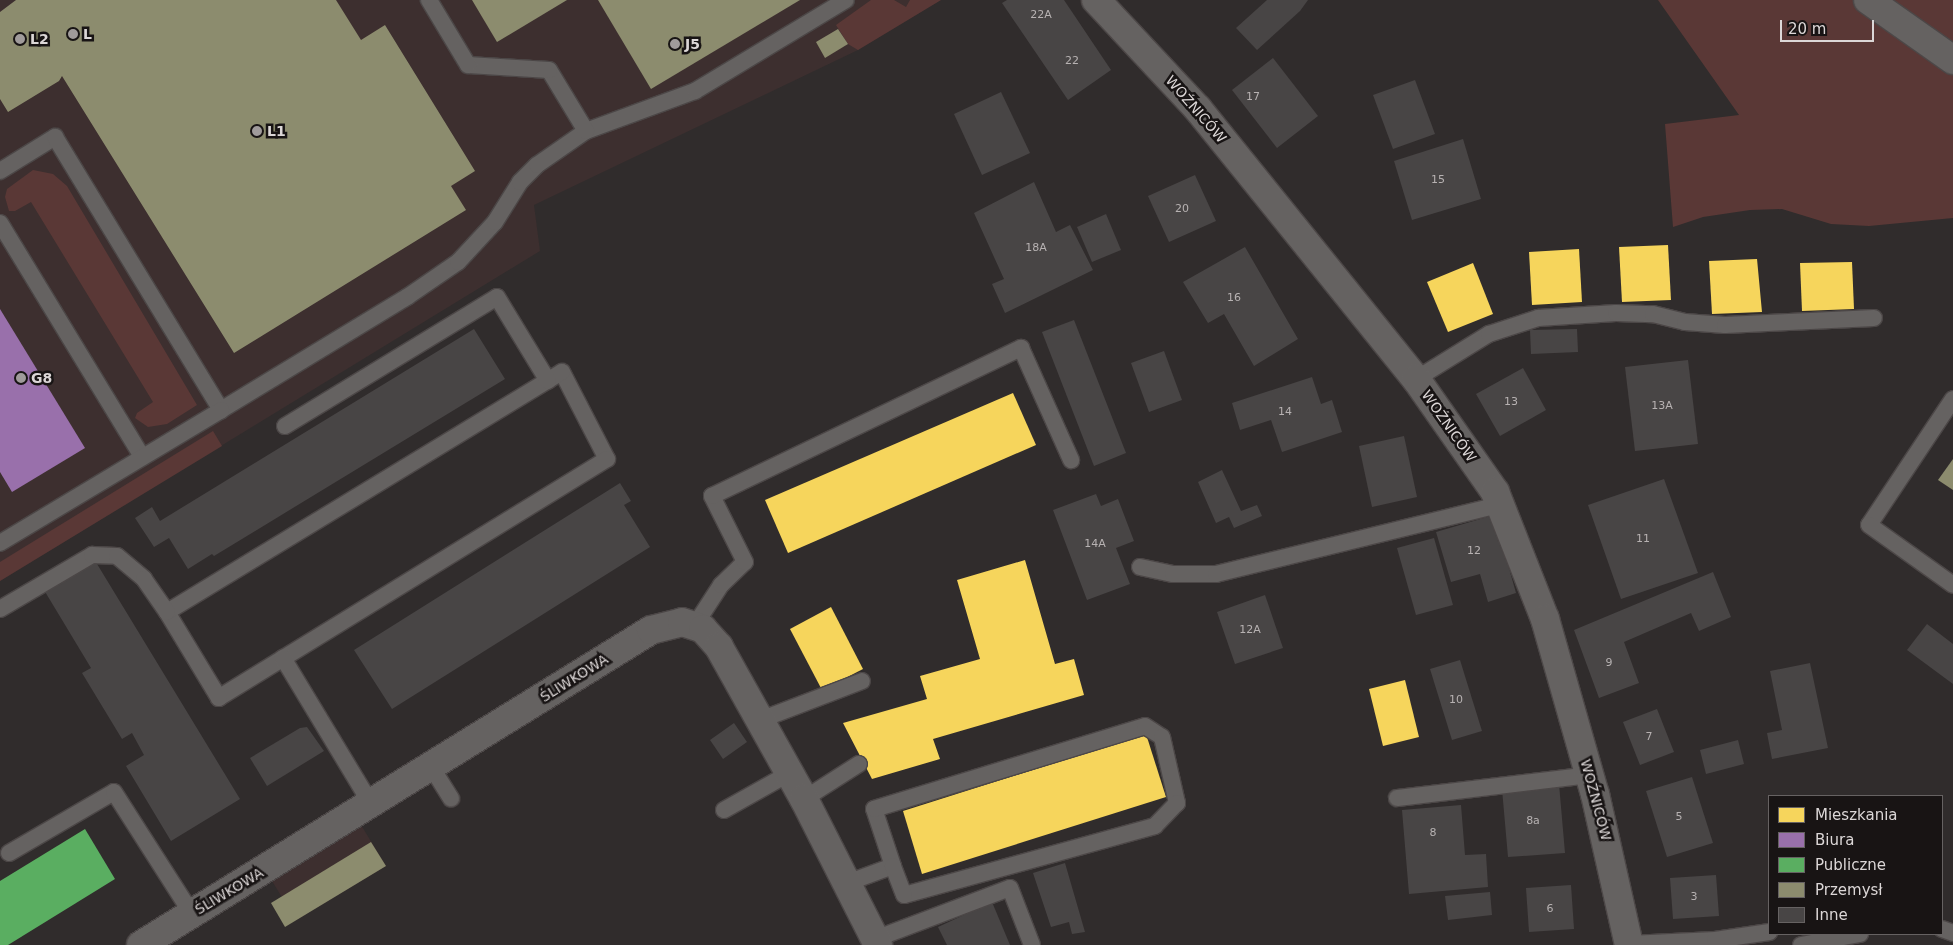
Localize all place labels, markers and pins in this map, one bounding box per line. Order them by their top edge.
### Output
place label: L [83,26,92,42]
marker: L [67,28,79,40]
place label: L2 [30,31,49,47]
marker: L2 [14,33,26,45]
place label: J5 [685,36,700,52]
marker: J5 [669,38,681,50]
place label: L1 [267,123,286,139]
marker: L1 [251,125,263,137]
place label: G8 [31,370,52,386]
marker: G8 [15,372,27,384]

